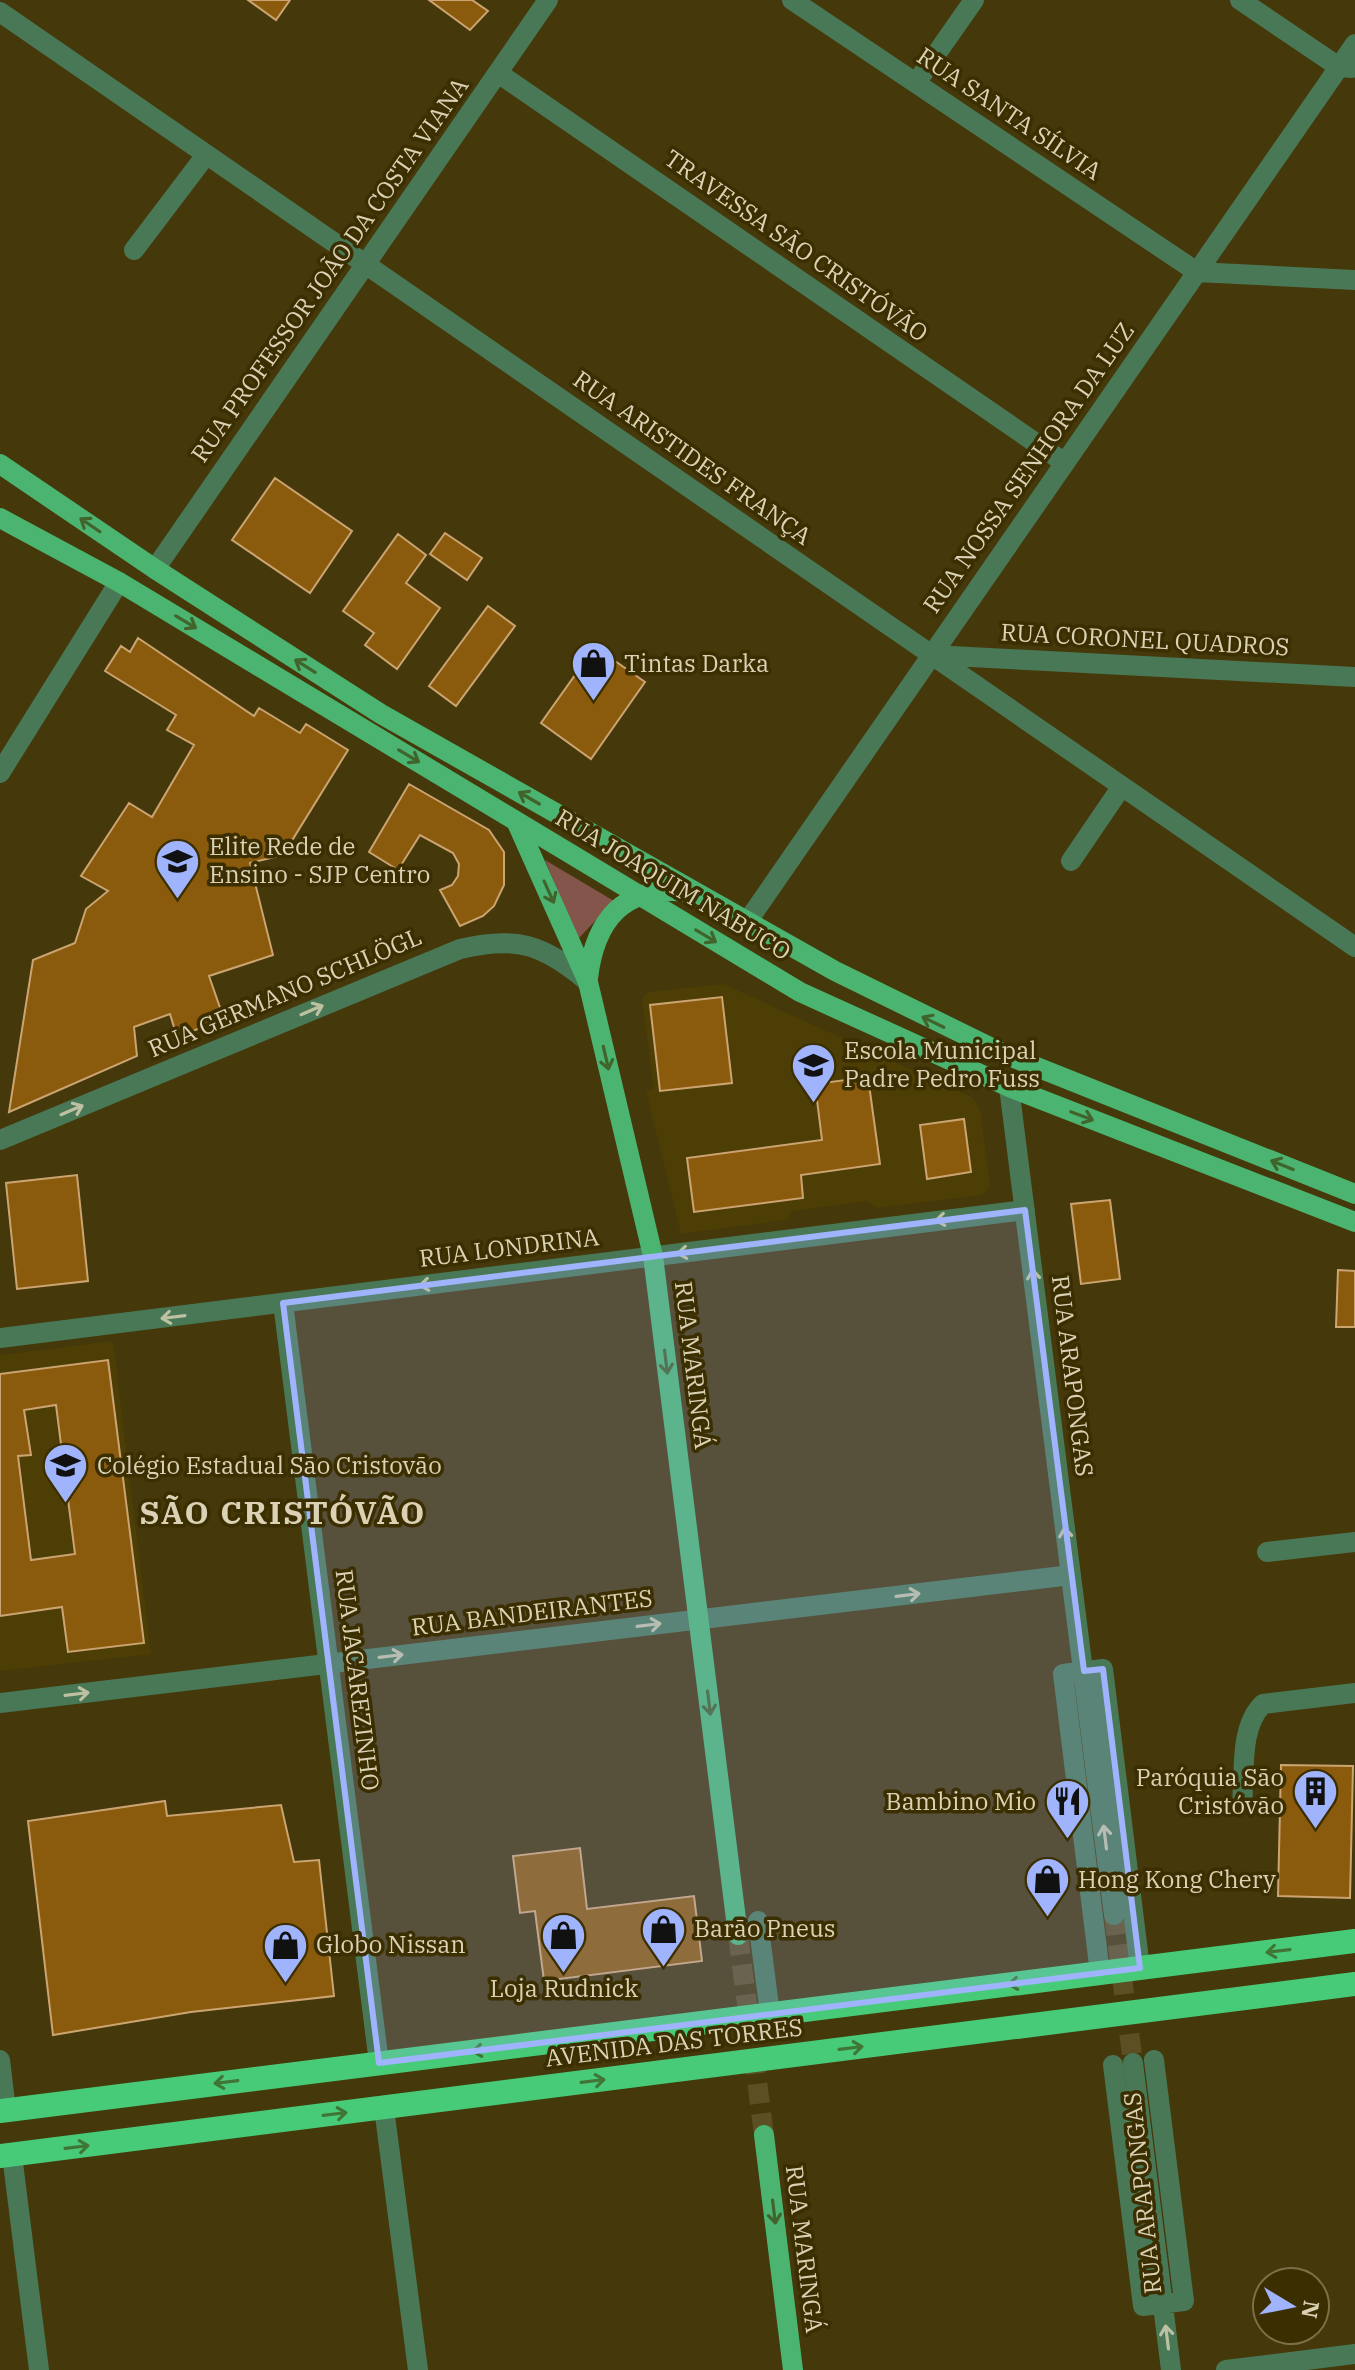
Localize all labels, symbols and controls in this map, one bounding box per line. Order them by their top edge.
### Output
street label: RUA SANTA SÍLVIA [911,40,1108,187]
street label: RUA PROFESSOR JOÃO DA COSTA VIANA [183,70,475,468]
street label: TRAVESSA SÃO CRISTÓVÃO [659,142,935,349]
street label: RUA NOSSA SENHORA DA LUZ [915,316,1141,619]
street label: RUA ARISTIDES FRANÇA [567,363,818,552]
one-way arrow [80,517,102,533]
one-way arrow [174,614,197,630]
street label: RUA CORONEL QUADROS [1000,615,1290,663]
shop icon: Tintas Darka [569,640,617,703]
place label: Tintas Darka [624,647,769,679]
one-way arrow [294,658,317,674]
one-way arrow [397,748,420,764]
one-way arrow [518,790,542,805]
street label: RUA JOAQUIM NABUCO [550,801,797,967]
place label: Elite Rede de Ensino - SJP Centro [209,830,430,890]
school or university icon: Elite Rede de Ensino - SJP Centro [154,837,202,900]
one-way arrow [542,879,557,904]
street label: RUA GERMANO SCHLÖGL [143,920,426,1064]
one-way arrow [694,928,717,944]
one-way arrow [299,1002,324,1016]
one-way arrow [922,1013,945,1028]
place label: Escola Municipal Padre Pedro Fuss [844,1034,1040,1094]
school or university icon: Escola Municipal Padre Pedro Fuss [789,1041,837,1104]
one-way arrow [599,1045,614,1071]
one-way arrow [59,1101,84,1116]
one-way arrow [1069,1109,1094,1124]
one-way arrow [1271,1157,1295,1171]
one-way arrow [934,1212,961,1227]
street label: RUA LONDRINA [417,1220,601,1274]
one-way arrow [677,1245,702,1260]
one-way arrow [1026,1268,1041,1294]
street label: RUA ARAPONGAS [1045,1273,1101,1478]
one-way arrow [419,1277,444,1292]
street label: RUA MARINGÁ [668,1279,720,1451]
one-way arrow [160,1309,187,1324]
one-way arrow [659,1348,674,1374]
school or university icon: Colégio Estadual São Cristovão [42,1442,90,1505]
place label: Colégio Estadual São Cristovão [97,1449,442,1481]
district label: SÃO CRISTÓVÃO [140,1491,426,1533]
one-way arrow [1059,1526,1074,1552]
street label: RUA JACAREZINHO [329,1567,387,1792]
street label: RUA BANDEIRANTES [409,1581,654,1643]
one-way arrow [894,1587,920,1602]
one-way arrow [635,1618,662,1633]
one-way arrow [378,1648,403,1663]
one-way arrow [64,1686,90,1701]
one-way arrow [702,1690,717,1715]
place label: Paróquia São Cristóvão [1136,1761,1284,1821]
building icon: Paróquia São Cristóvão [1291,1768,1339,1831]
restaurant icon: Bambino Mio [1043,1778,1091,1841]
place label: Bambino Mio [886,1785,1036,1817]
one-way arrow [1097,1824,1112,1851]
shop icon: Hong Kong Chery [1023,1856,1071,1919]
place label: Hong Kong Chery [1078,1863,1276,1895]
shop icon: Barão Pneus [639,1905,687,1968]
shop icon: Loja Rudnick [540,1911,588,1974]
place label: Barão Pneus [694,1912,836,1944]
shop icon: Globo Nissan [261,1921,309,1984]
place label: Globo Nissan [316,1928,466,1960]
one-way arrow [1266,1944,1291,1959]
place label: Loja Rudnick [490,1972,638,2004]
one-way arrow [1008,1976,1033,1991]
street label: AVENIDA DAS TORRES [543,2010,804,2074]
one-way arrow [837,2041,864,2056]
one-way arrow [472,2043,497,2058]
one-way arrow [580,2073,605,2088]
one-way arrow [213,2075,240,2090]
street label: RUA ARAPONGAS [1115,2091,1169,2296]
one-way arrow [322,2106,347,2121]
one-way arrow [63,2139,90,2154]
street label: RUA MARINGÁ [779,2163,831,2335]
one-way arrow [766,2198,781,2225]
north arrow [1251,2266,1331,2346]
text: N [1295,2298,1327,2321]
one-way arrow [1159,2325,1174,2350]

